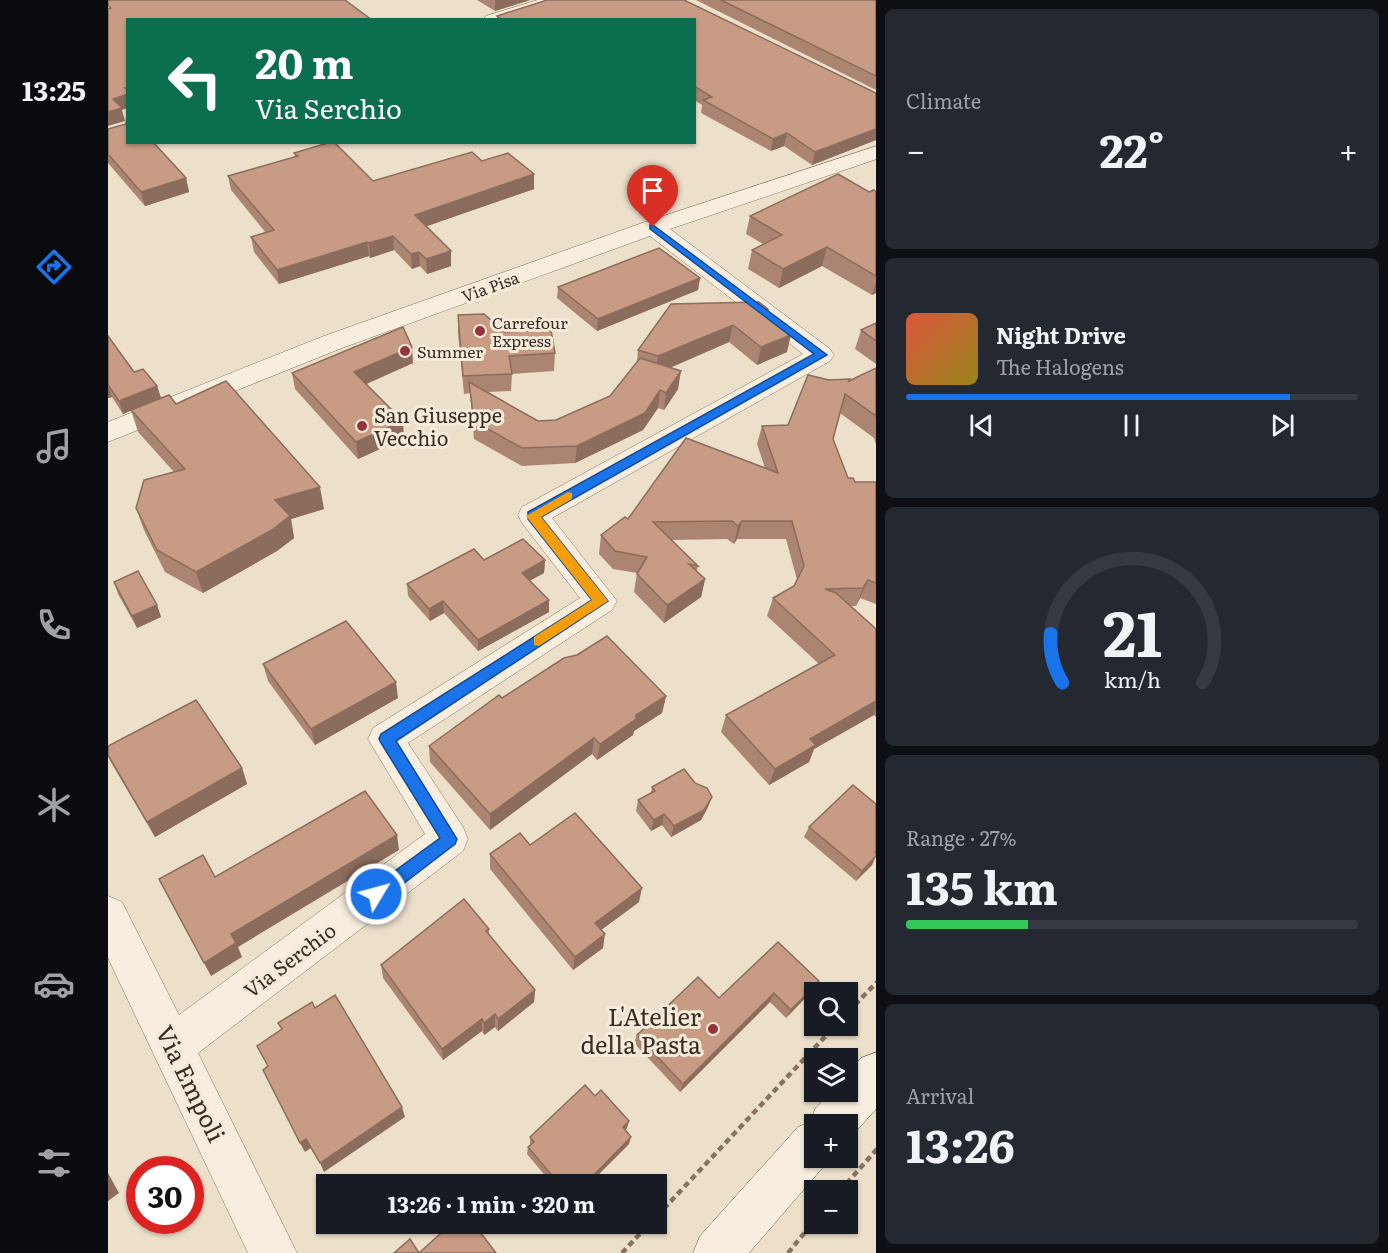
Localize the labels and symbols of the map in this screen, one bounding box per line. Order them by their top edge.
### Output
pin [627,165,678,227]
street label: Via Pisa [458,264,522,307]
place label: Carrefour Express [492,310,568,352]
marker: Carrefour Express [473,324,487,338]
place label: Summer [417,339,483,363]
marker: Summer [398,344,412,358]
place label: San Giuseppe Vecchio [374,399,502,452]
marker: San Giuseppe Vecchio [355,419,369,433]
position arrow [344,862,408,926]
street label: Via Serchio [237,914,341,1004]
place label: L'Atelier della Pasta [580,998,702,1061]
street label: Via Empoli [149,1019,235,1147]
marker: L'Atelier della Pasta [706,1022,720,1036]
speed limit sign: 30 [126,1156,204,1234]

